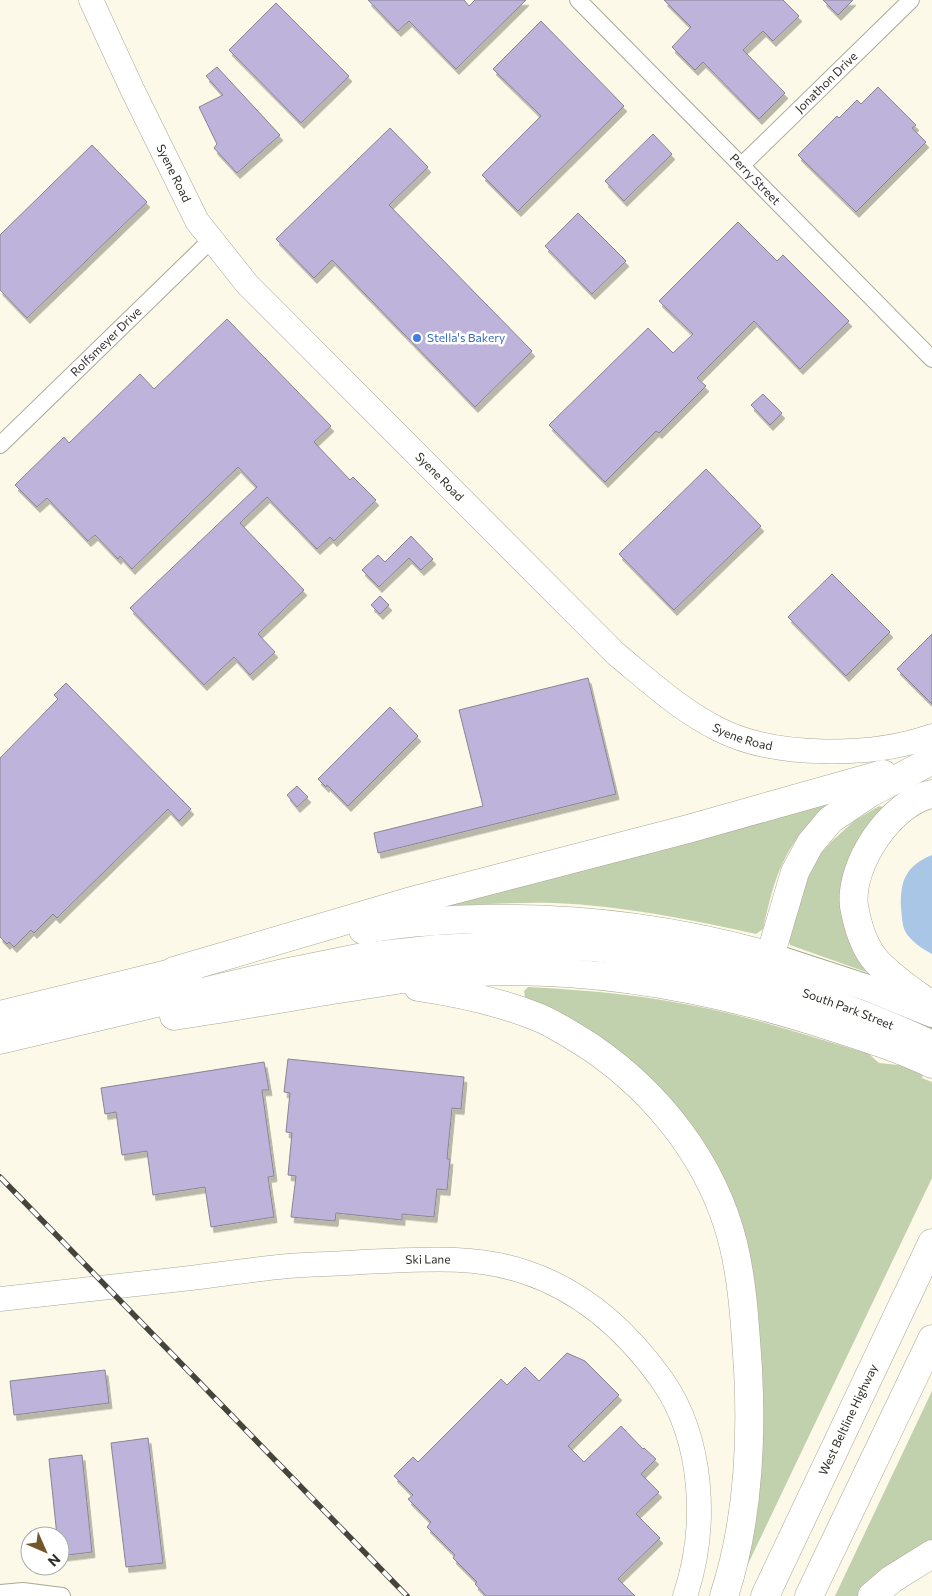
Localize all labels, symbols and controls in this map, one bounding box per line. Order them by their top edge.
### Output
street label: Jonathon Drive [792,49,860,116]
street label: Syene Road [154,142,195,204]
street label: Perry Street [728,150,784,207]
street label: Rolfsmeyer Drive [67,304,144,379]
place label: Stella's Bakery [427,330,505,344]
marker: Stella's Bakery [411,332,423,344]
street label: Syene Road [413,449,467,503]
street label: Syene Road [710,719,774,752]
street label: South Park Street [801,985,896,1032]
street label: Ski Lane [405,1251,451,1266]
street label: West Beltline Highway [815,1361,880,1477]
north arrow [20,1526,70,1576]
text: N [45,1551,64,1570]

